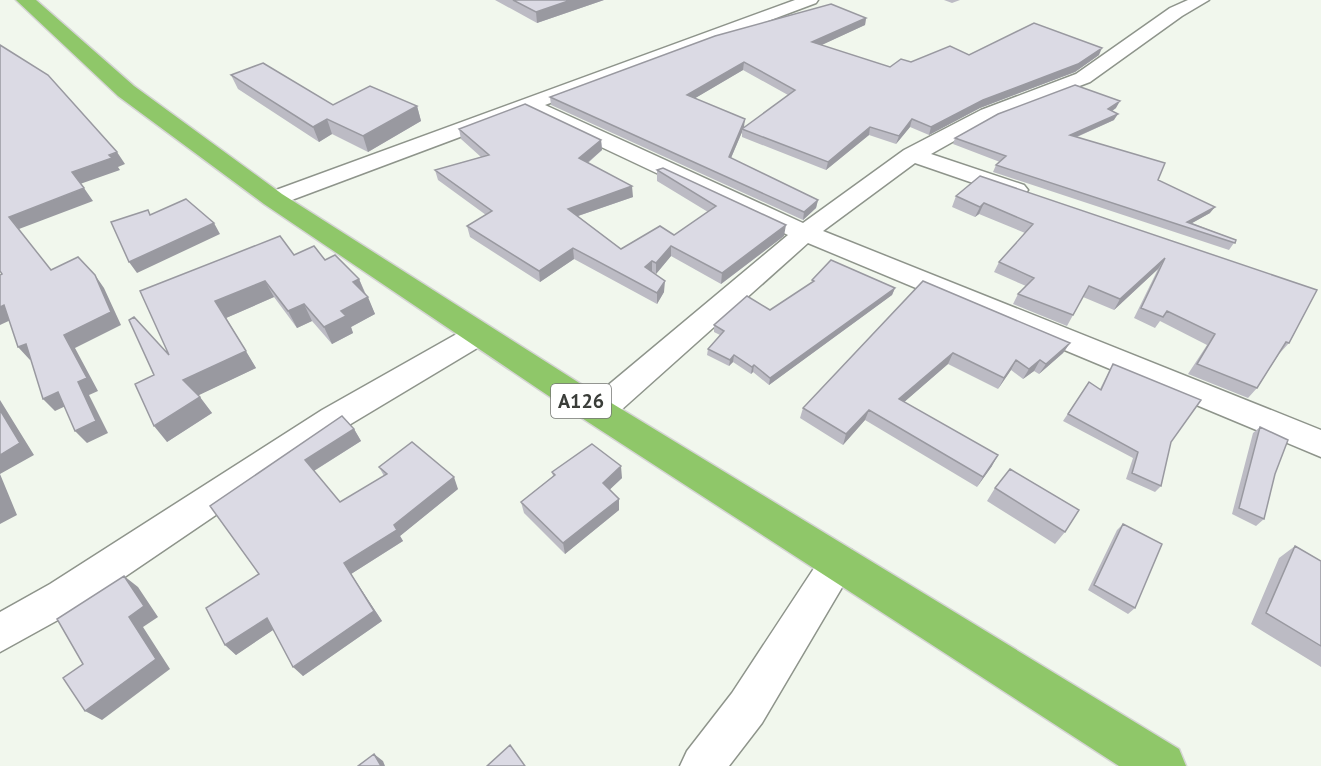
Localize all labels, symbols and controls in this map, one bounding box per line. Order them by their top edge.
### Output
road number: A126 [551,384,611,418]

